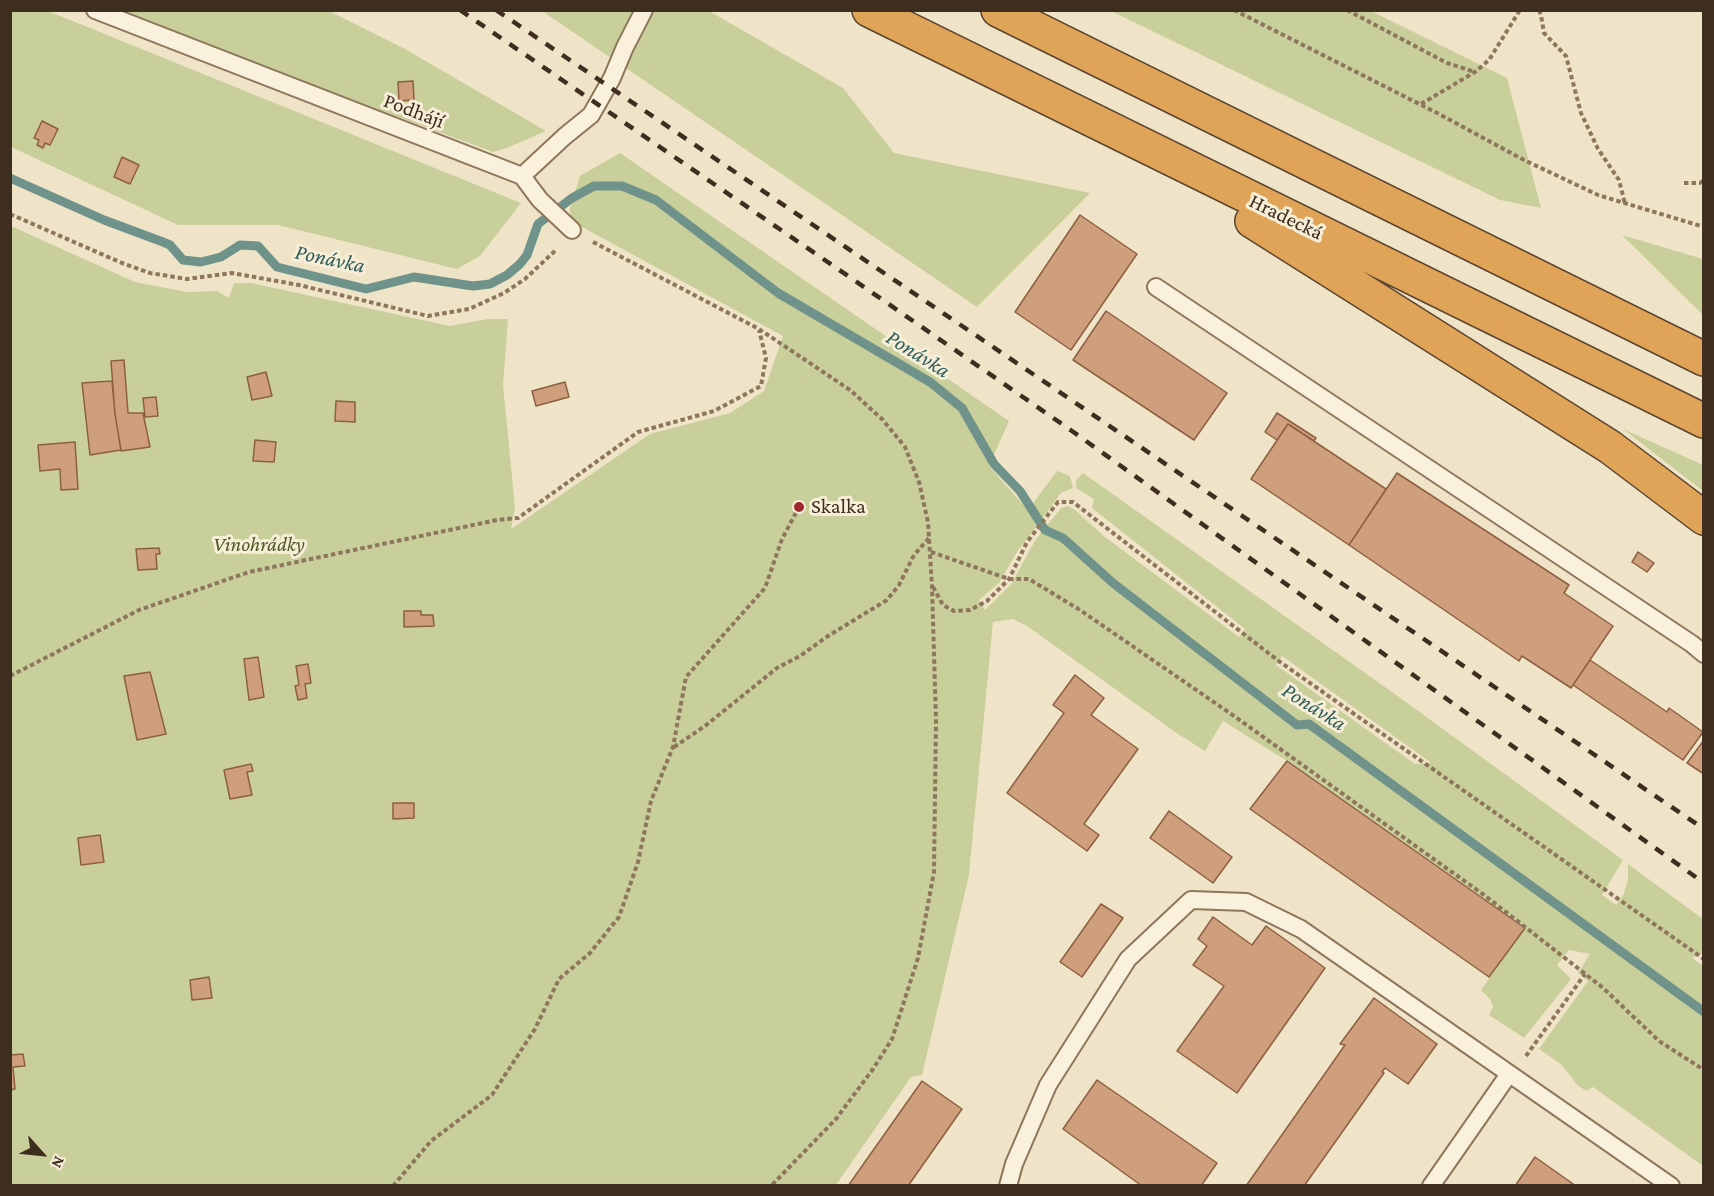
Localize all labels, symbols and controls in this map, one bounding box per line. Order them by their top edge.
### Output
street label: Podhájí [380,88,448,134]
street label: Hradecká [1245,188,1327,246]
water label: Ponávka [293,239,367,279]
water label: Ponávka [881,324,955,384]
place label: Skalka [811,494,866,520]
marker: Skalka [792,500,806,514]
park label: Vinohrádky [213,532,305,558]
water label: Ponávka [1277,677,1351,737]
north arrow [12,1124,72,1184]
text: N [48,1154,69,1171]

